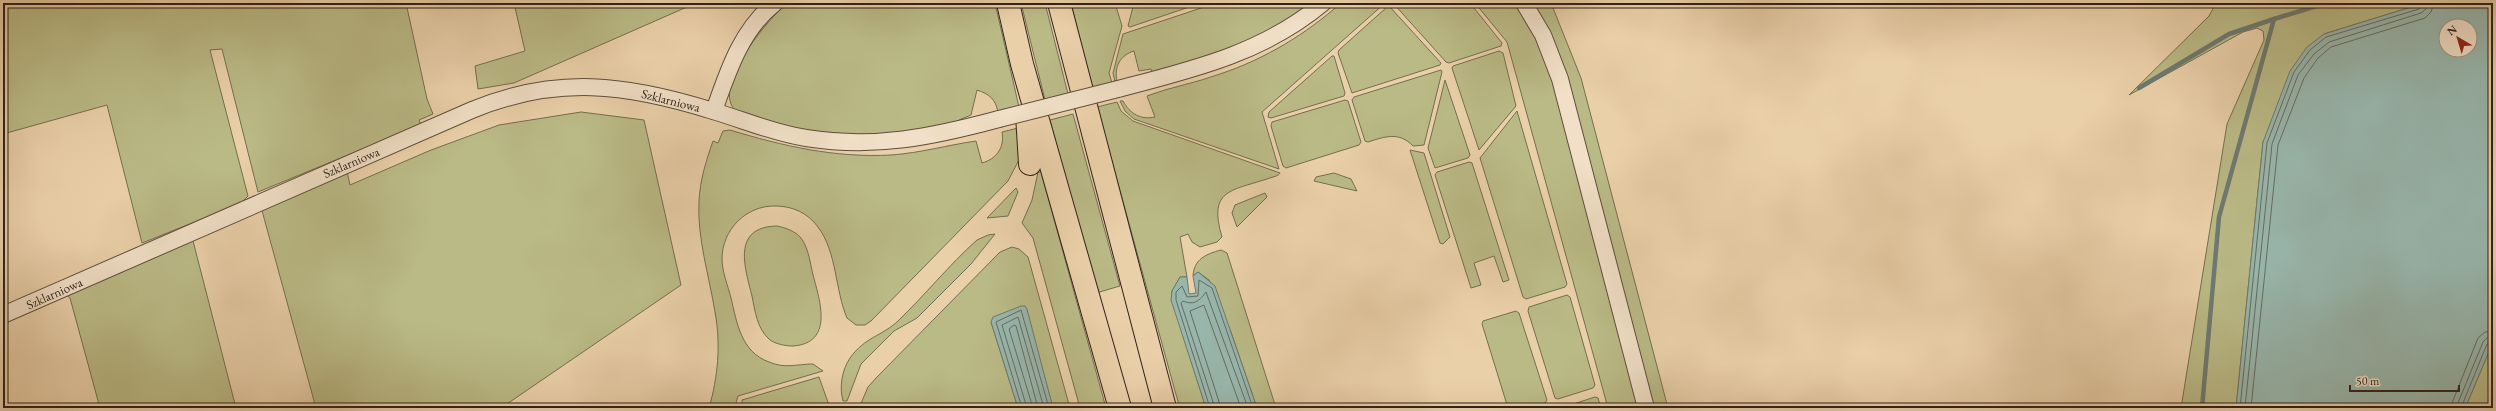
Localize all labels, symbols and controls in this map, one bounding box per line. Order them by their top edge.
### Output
north arrow [2438,18,2478,58]
text: N [2444,22,2460,38]
street label: Szklarniowa [640,85,703,116]
street label: Szklarniowa [320,143,383,182]
street label: Szklarniowa [23,273,86,313]
scale bar [2350,367,2459,393]
text: 50 m [2356,373,2380,389]

